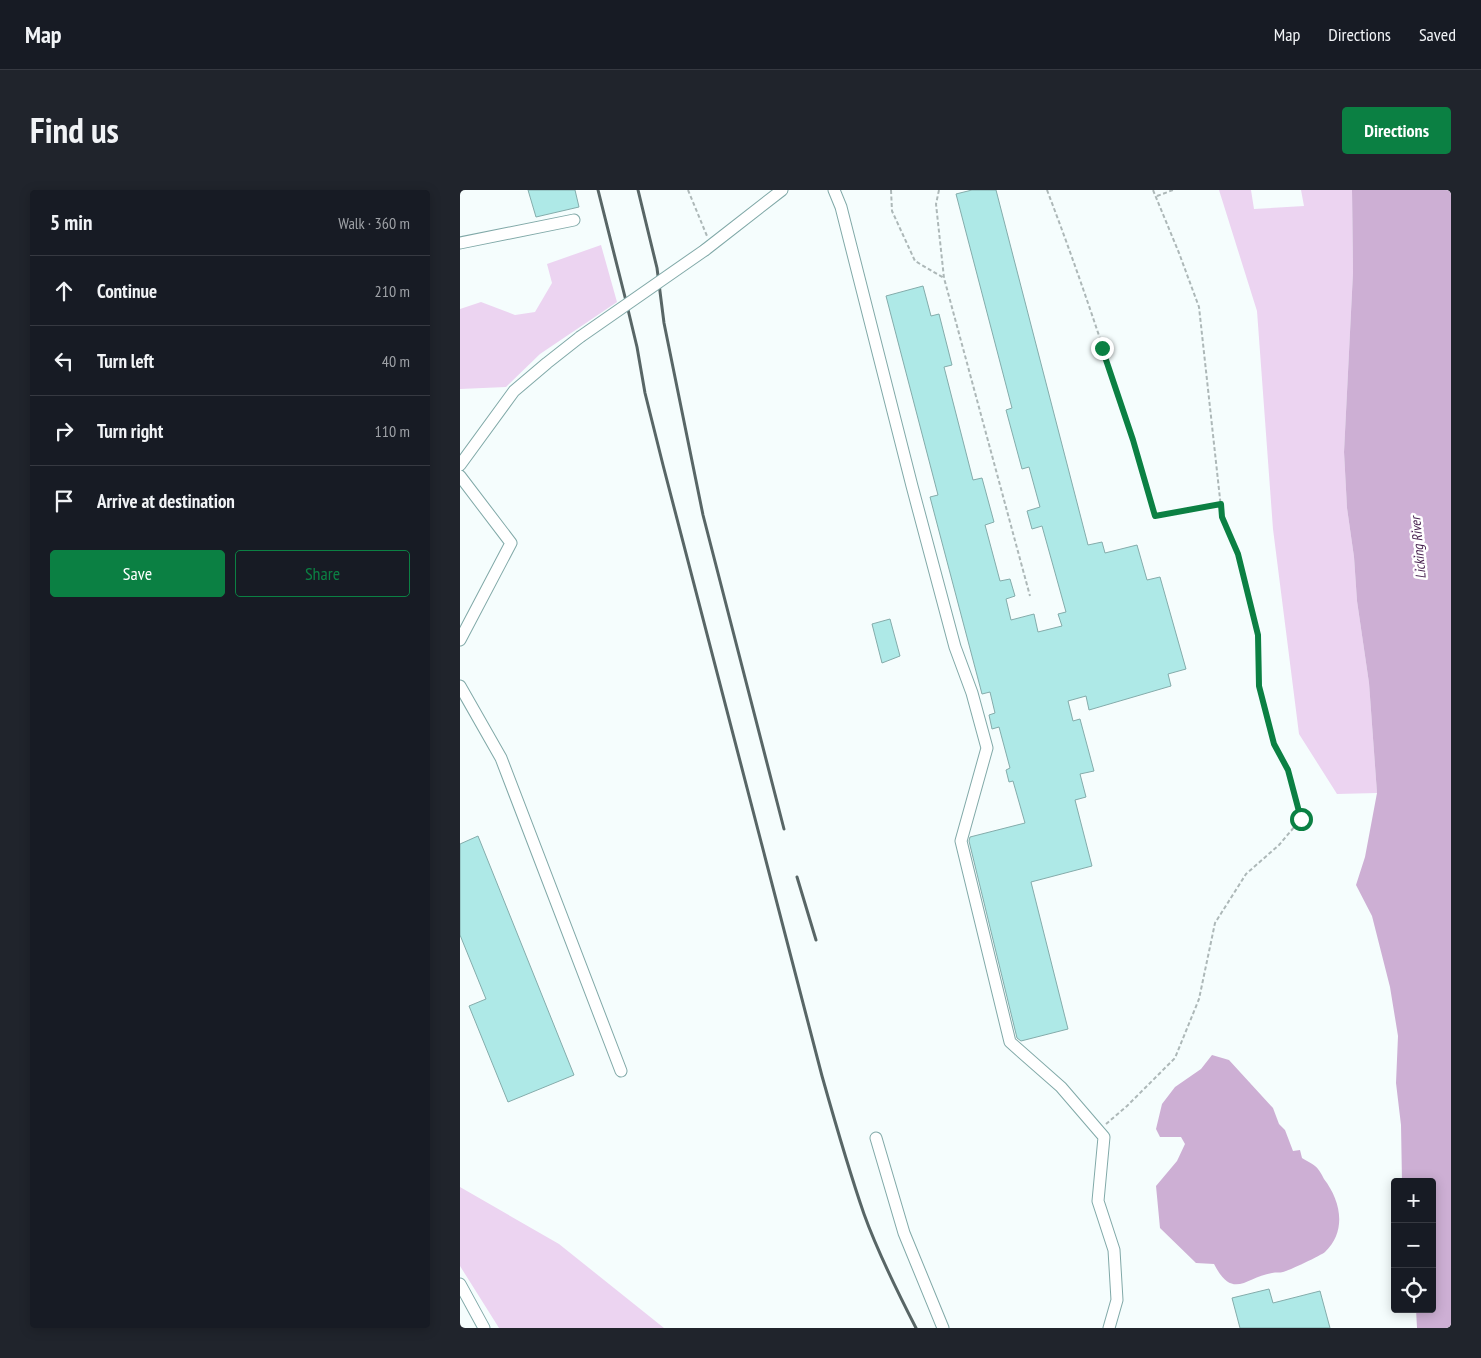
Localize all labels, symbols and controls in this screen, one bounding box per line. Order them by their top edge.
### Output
text: Map [25,19,62,50]
text: Map [1274,23,1300,46]
text: Directions [1328,23,1391,46]
text: Saved [1419,23,1456,46]
text: Find us [30,107,119,153]
button: Directions [1342,107,1451,154]
text: 5 min [50,209,92,236]
text: Walk · 360 m [338,213,410,233]
icon: ahead [50,277,78,305]
text: Continue [97,279,157,303]
text: 210 m [375,281,410,301]
route end [1091,337,1114,360]
icon: left [50,347,78,375]
text: Turn left [97,349,154,373]
text: 40 m [382,351,410,371]
icon: right [50,417,78,445]
text: Turn right [97,419,163,443]
text: 110 m [375,421,410,441]
icon: arrive [50,487,78,515]
text: Arrive at destination [97,489,235,513]
water label: Licking River [1406,514,1430,580]
button: Save [50,550,225,597]
button: Share [235,550,410,597]
route start [1290,808,1313,831]
map controls [1391,1178,1436,1313]
button: + [1391,1178,1436,1223]
button: − [1391,1223,1436,1268]
button: locate [1391,1268,1436,1313]

